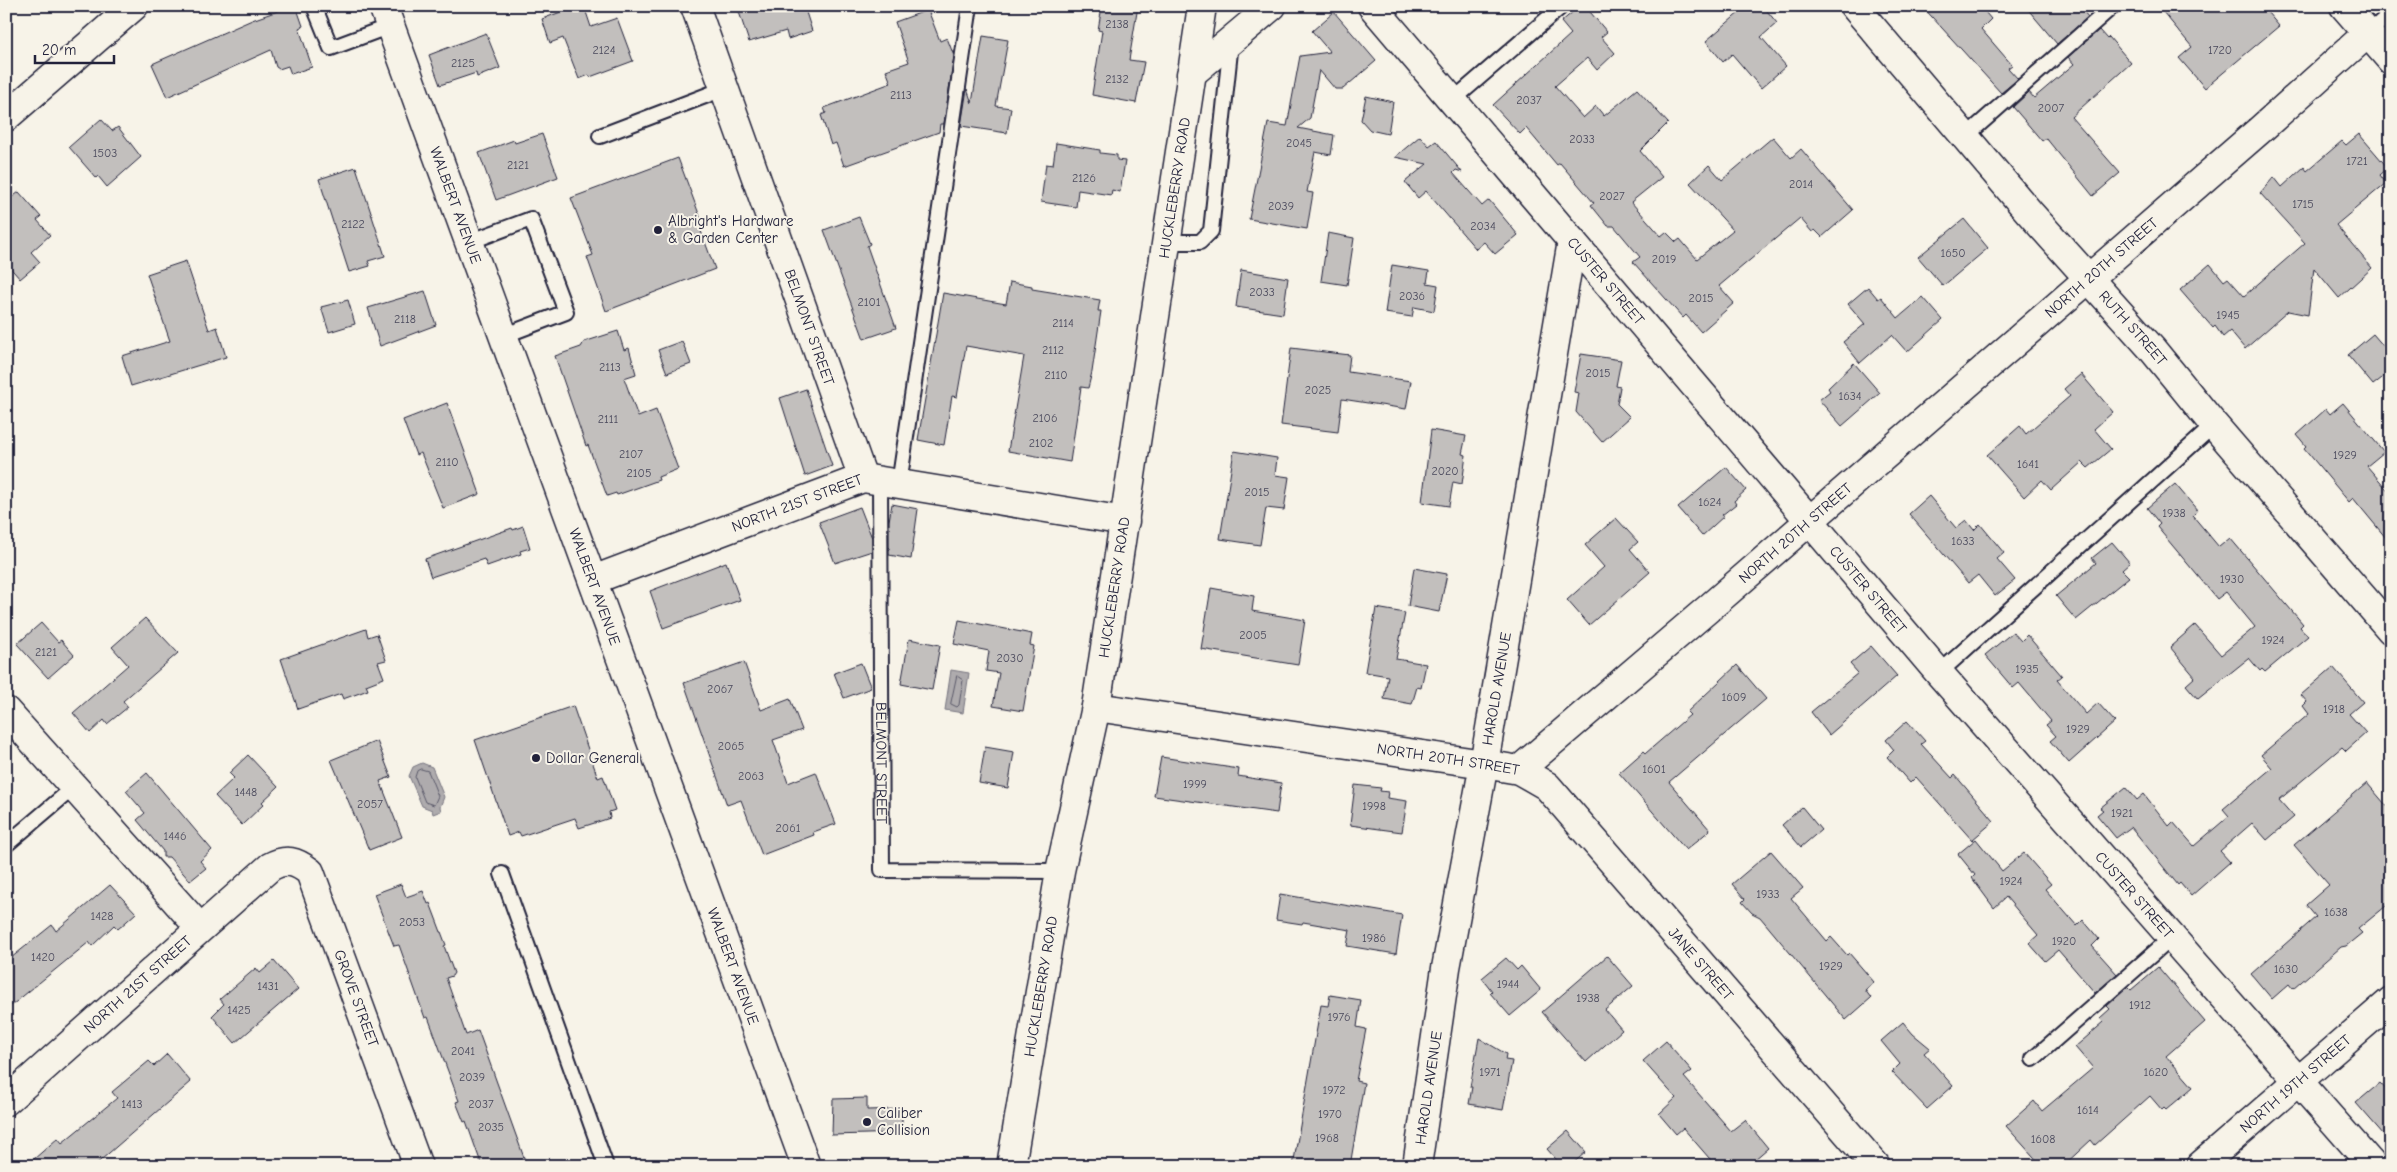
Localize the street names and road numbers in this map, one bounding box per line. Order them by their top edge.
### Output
street label: HUCKLEBERRY ROAD [1155,116,1194,260]
street label: WALBERT AVENUE [426,144,485,266]
street label: NORTH 20TH STREET [2041,214,2162,322]
street label: CUSTER STREET [1563,233,1648,329]
street label: BELMONT STREET [780,267,838,388]
street label: RUTH STREET [2095,287,2171,369]
street label: NORTH 21ST STREET [729,470,865,536]
street label: NORTH 20TH STREET [1735,479,1856,587]
street label: HUCKLEBERRY ROAD [1095,516,1134,659]
street label: WALBERT AVENUE [565,526,624,648]
street label: CUSTER STREET [1826,542,1911,637]
street label: HAROLD AVENUE [1478,631,1515,747]
street label: BELMONT STREET [872,702,891,824]
street label: NORTH 20TH STREET [1376,739,1521,779]
street label: CUSTER STREET [2091,848,2177,942]
street label: WALBERT AVENUE [704,905,763,1027]
street label: HUCKLEBERRY ROAD [1020,915,1061,1058]
street label: JANE STREET [1664,924,1737,1004]
street label: NORTH 21ST STREET [80,932,195,1037]
street label: GROVE STREET [330,947,383,1050]
street label: HAROLD AVENUE [1411,1030,1446,1146]
street label: NORTH 19TH STREET [2236,1031,2355,1136]

